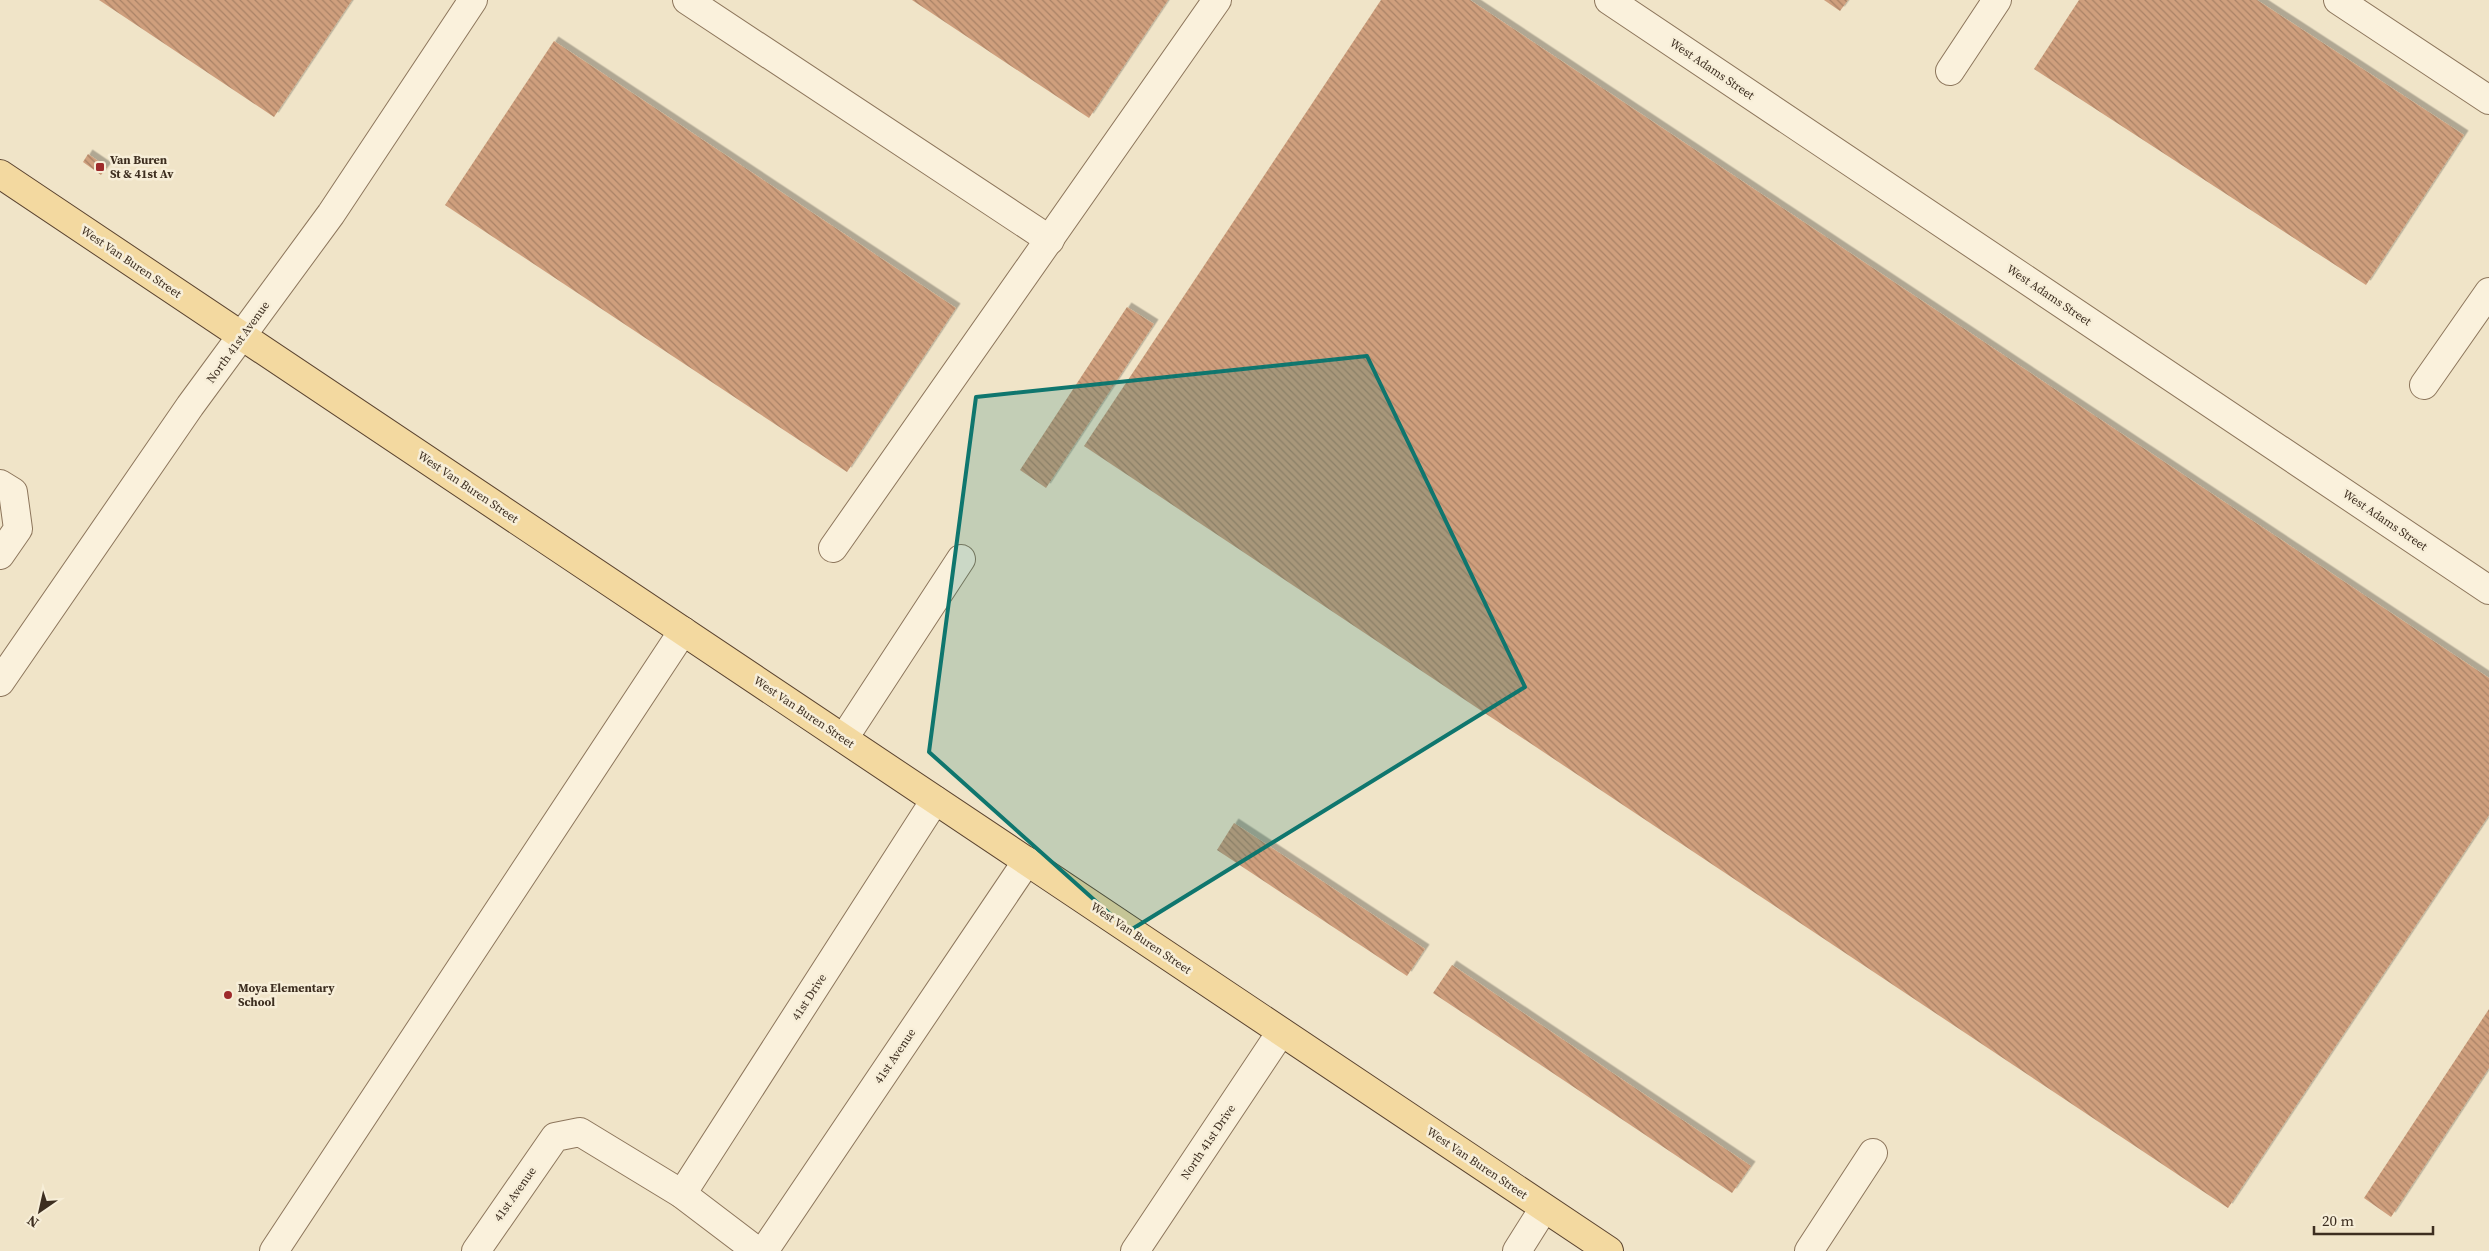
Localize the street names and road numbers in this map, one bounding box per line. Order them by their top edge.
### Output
street label: West Adams Street [1666,35,1758,103]
street label: West Van Buren Street [78,222,184,302]
street label: West Adams Street [2003,261,2095,329]
street label: North 41st Avenue [203,298,273,386]
street label: West Van Buren Street [415,447,521,527]
street label: West Adams Street [2339,486,2431,554]
street label: West Van Buren Street [751,672,857,752]
street label: West Van Buren Street [1088,898,1194,978]
street label: 41st Drive [788,970,830,1024]
street label: 41st Avenue [871,1025,919,1087]
street label: North 41st Drive [1177,1101,1239,1183]
street label: West Van Buren Street [1424,1123,1530,1203]
street label: 41st Avenue [490,1163,540,1225]

